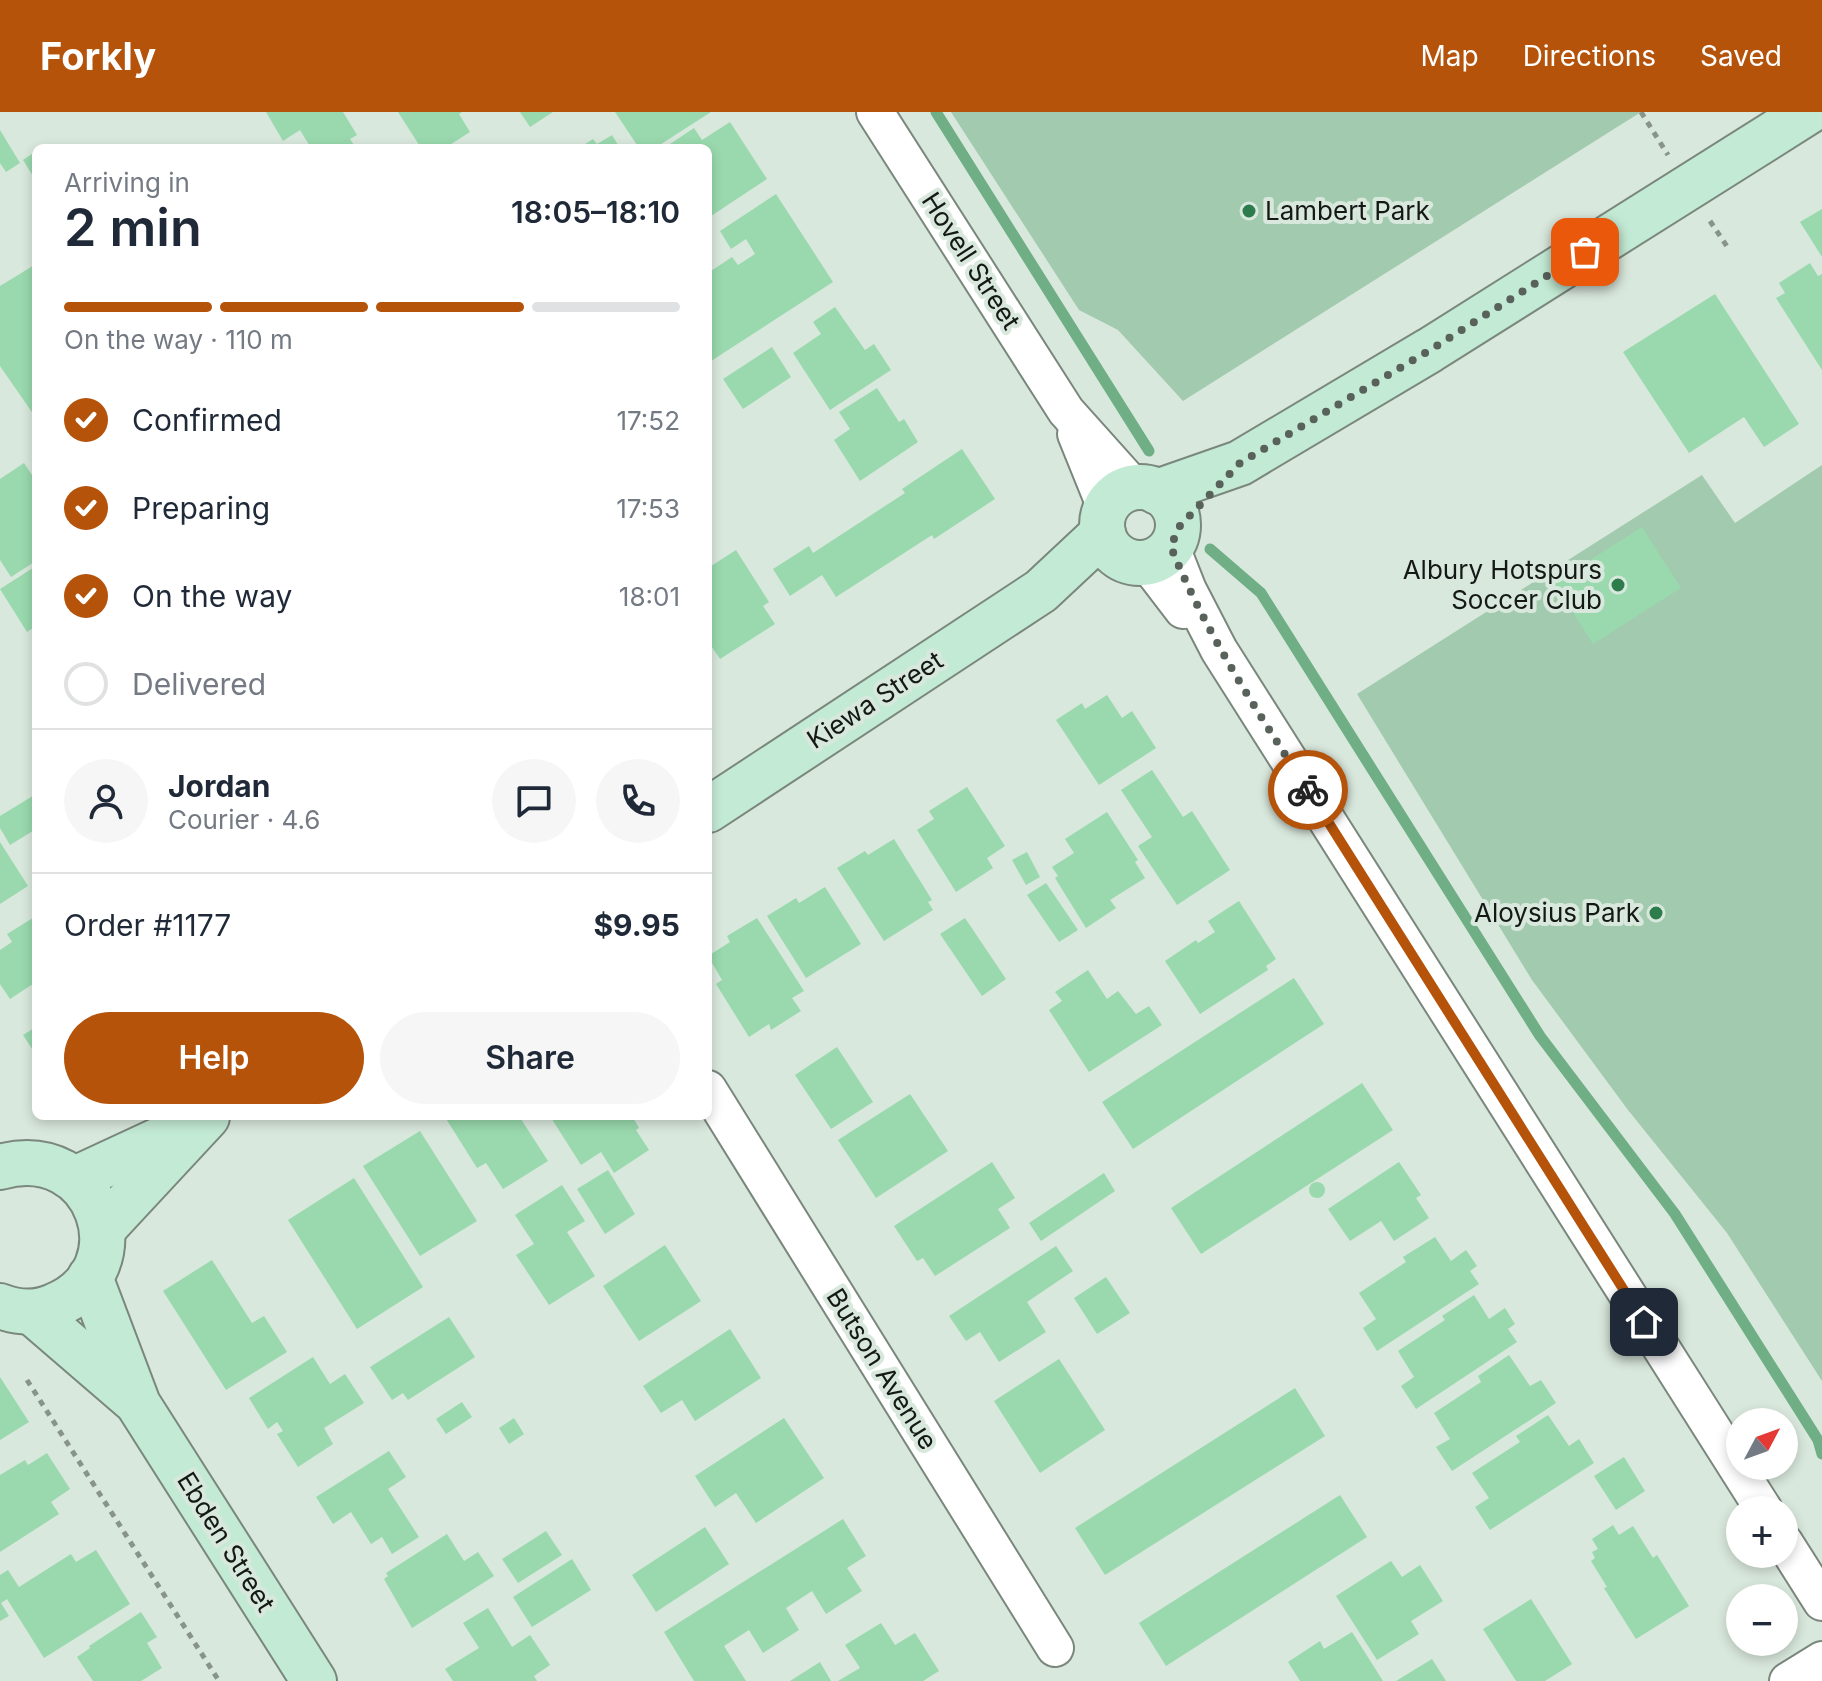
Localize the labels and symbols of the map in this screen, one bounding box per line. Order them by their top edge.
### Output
street label: Hovell Street [916,186,1027,335]
place label: Lambert Park [1265,195,1430,226]
marker: Lambert Park [1240,202,1258,220]
pin [1551,218,1619,286]
place label: Albury Hotspurs Soccer Club [1403,554,1602,615]
marker: Albury Hotspurs Soccer Club [1609,576,1627,594]
street label: Kiewa Street [801,644,948,755]
courier [1268,750,1348,830]
place label: Aloysius Park [1474,897,1640,928]
marker: Aloysius Park [1647,904,1665,922]
street label: Butson Avenue [821,1283,944,1455]
pin [1610,1288,1678,1356]
north arrow [1726,1408,1798,1480]
street label: Ebden Street [171,1466,282,1617]

